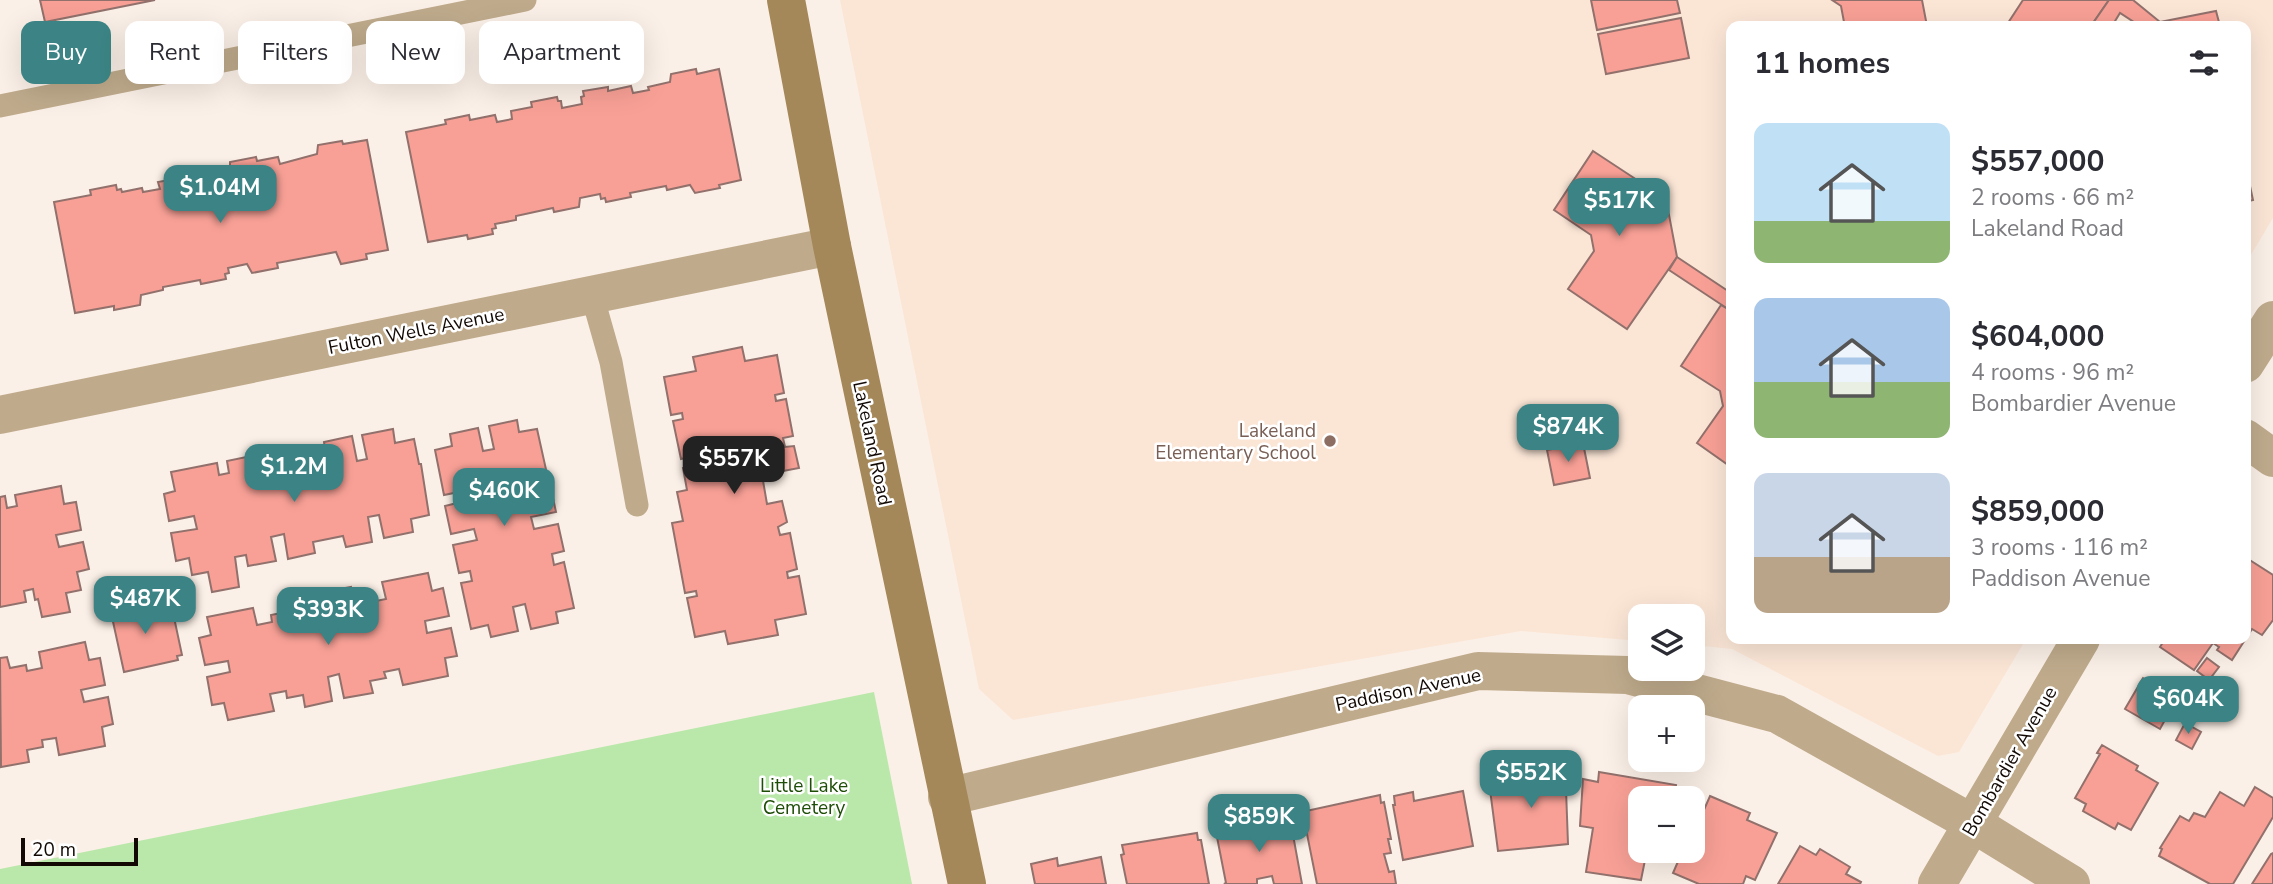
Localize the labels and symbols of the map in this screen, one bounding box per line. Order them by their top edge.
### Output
pin: $1.04M [163,166,277,225]
pin: $517K [1570,178,1668,238]
street label: Fulton Wells Avenue [326,301,506,361]
street label: Lakeland Road [846,379,898,508]
pin: $874K [1519,405,1617,464]
place label: Lakeland Elementary School [1155,418,1316,466]
marker: Lakeland Elementary School [1322,433,1338,449]
pin: $557K [685,436,783,496]
pin: $1.2M [245,444,343,504]
pin: $460K [455,468,553,528]
pin: $487K [96,576,194,636]
pin: $393K [279,588,377,647]
street label: Paddison Avenue [1333,662,1483,718]
pin: $604K [2139,676,2237,736]
street label: Bombardier Avenue [1956,682,2063,841]
pin: $552K [1482,750,1580,810]
park label: Little Lake Cemetery [760,773,848,821]
pin: $859K [1210,794,1308,854]
scale bar [21,835,138,867]

